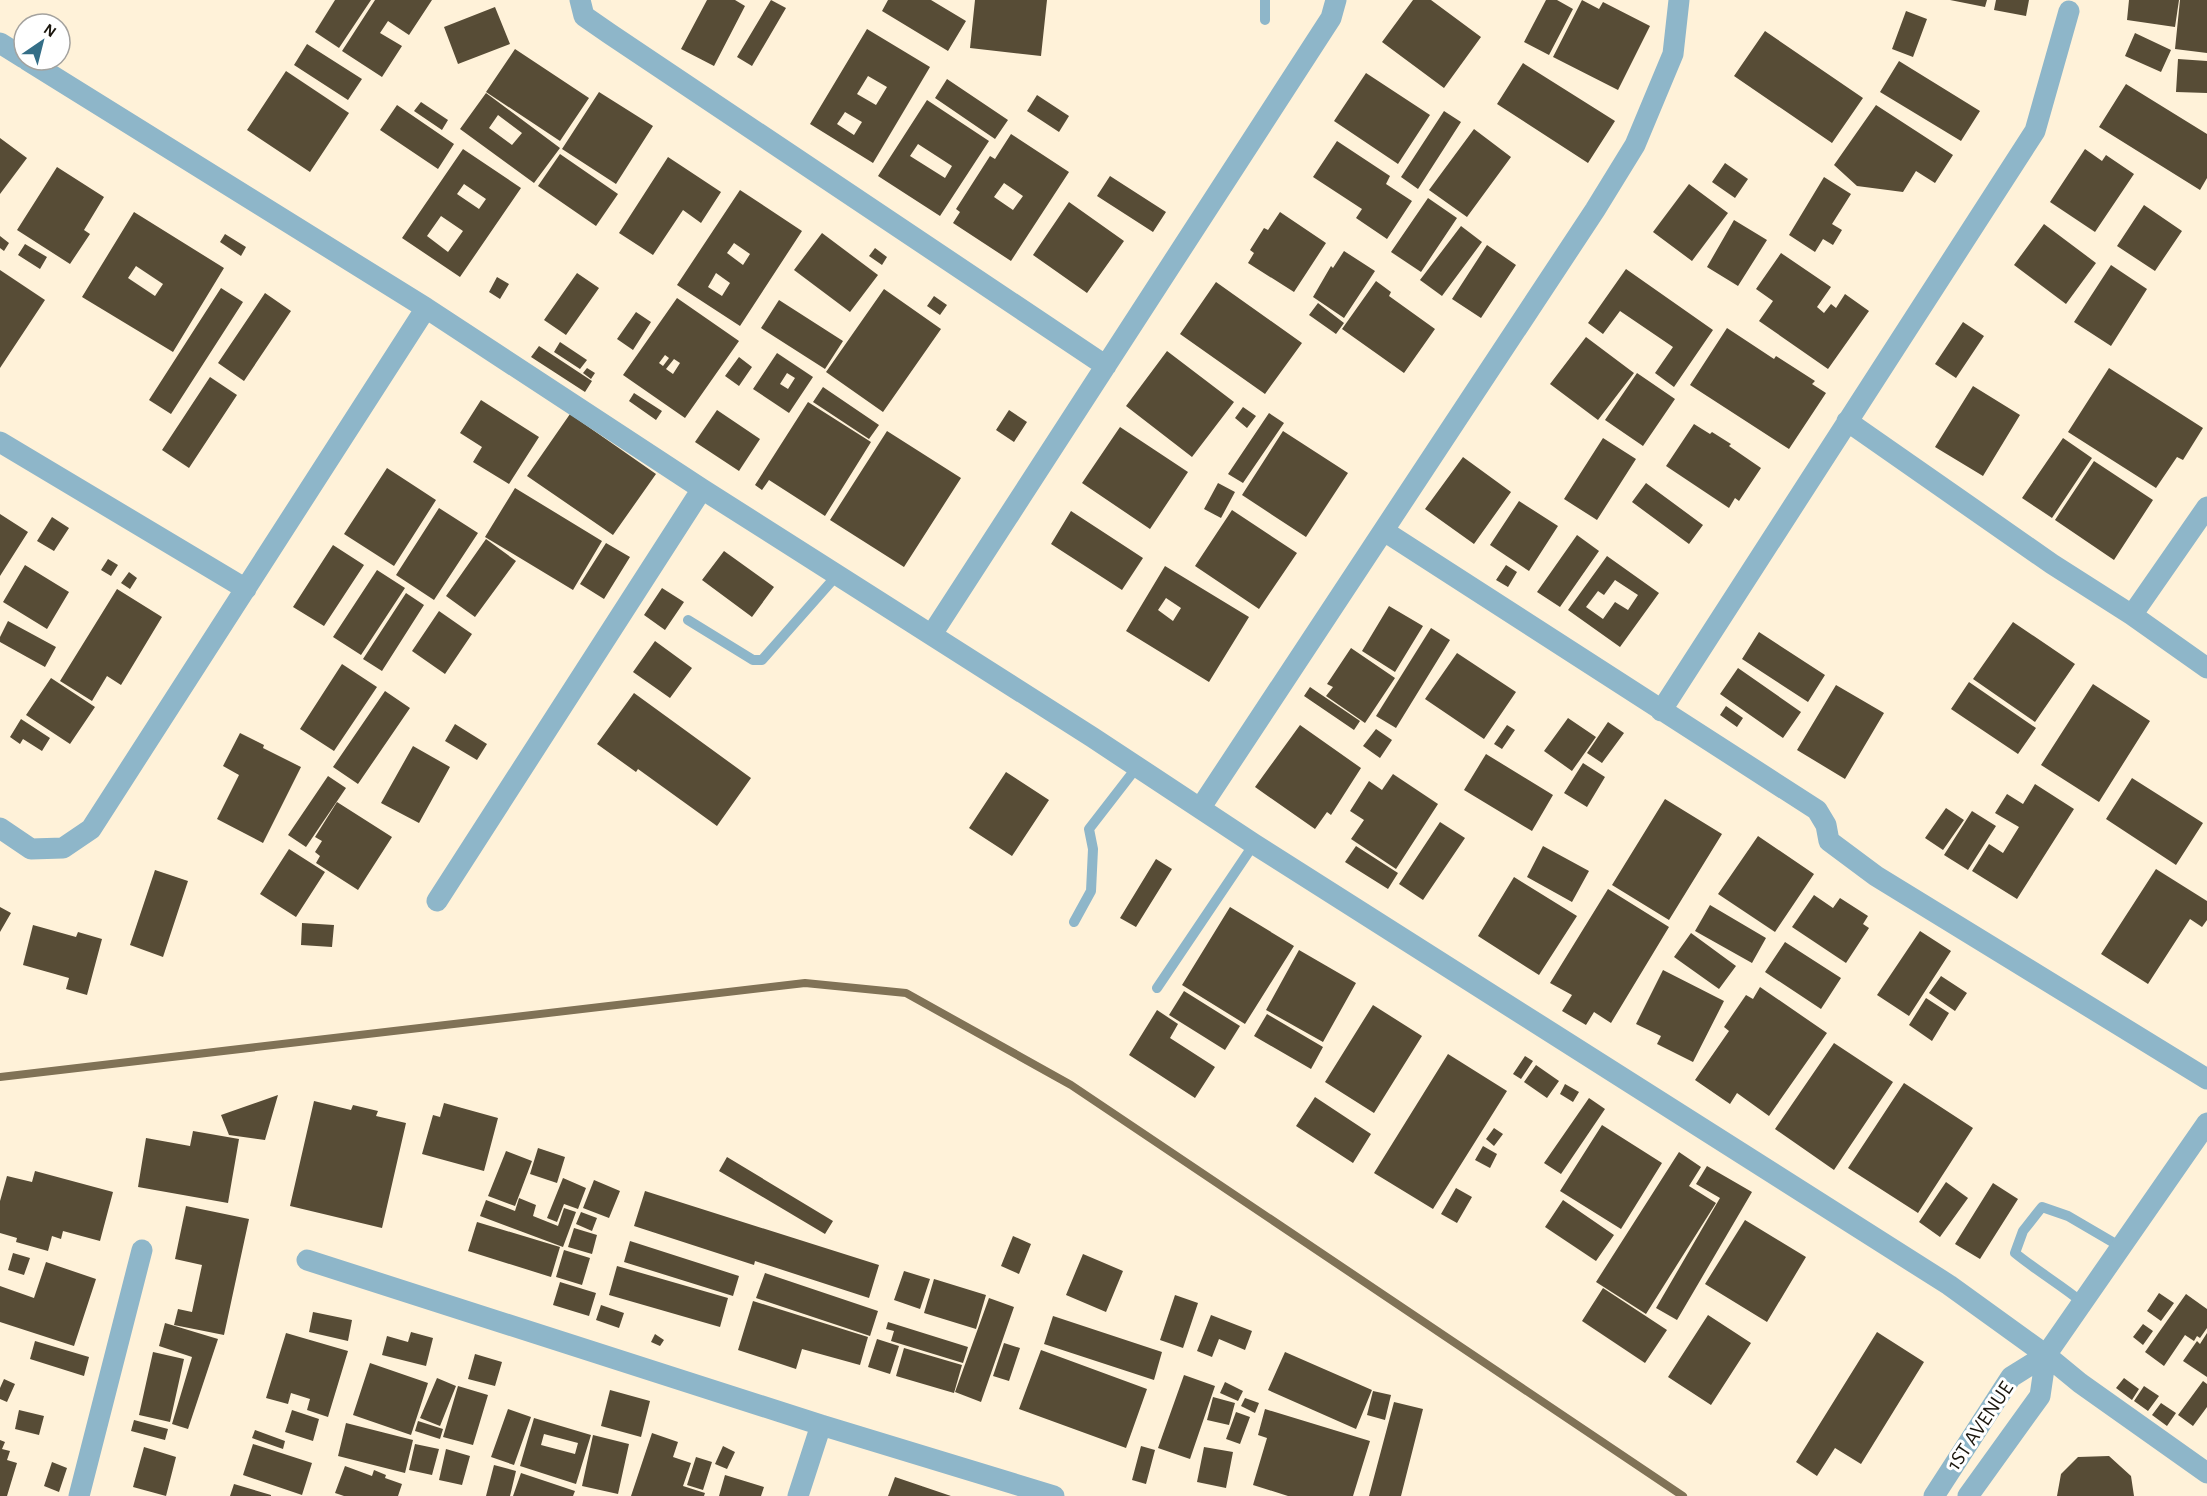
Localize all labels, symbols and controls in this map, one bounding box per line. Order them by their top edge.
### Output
north arrow [12,12,72,72]
text: N [41,21,59,40]
street label: 1ST AVENUE [1943,1378,2017,1474]

